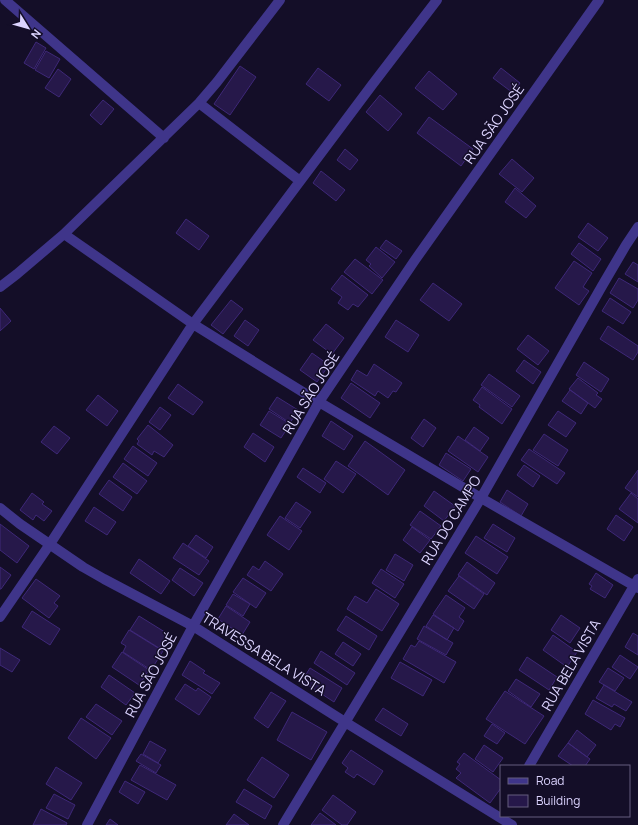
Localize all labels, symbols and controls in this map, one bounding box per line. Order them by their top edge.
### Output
north arrow [8,8,48,48]
text: N [28,27,45,42]
street label: RUA SÃO JOSÉ [459,80,528,167]
street label: RUA SÃO JOSÉ [278,348,343,437]
street label: RUA DO CAMPO [416,471,485,568]
street label: TRAVESSA BELA VISTA [199,608,330,700]
street label: RUA BELA VISTA [537,615,605,714]
street label: RUA SÃO JOSÉ [120,629,181,720]
legend [500,765,630,817]
text: Road [536,772,564,789]
text: Building [536,792,580,809]

